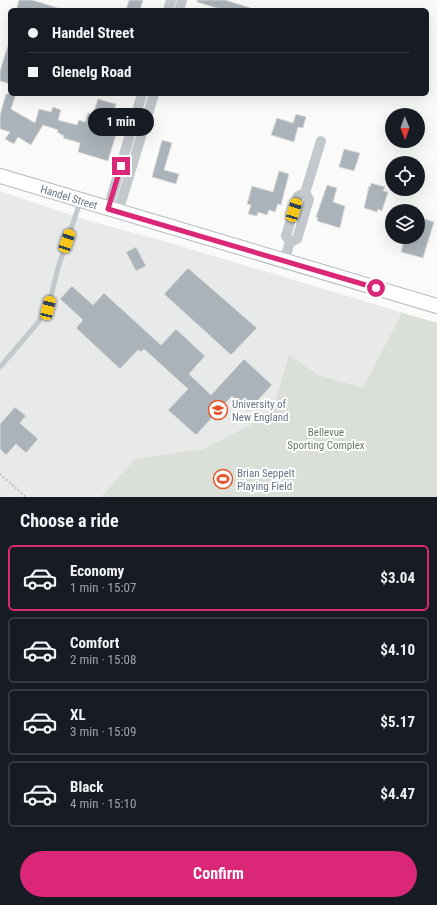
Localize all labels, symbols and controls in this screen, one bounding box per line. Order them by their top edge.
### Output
text: Handel Street [52,24,134,42]
text: Glenelg Road [52,63,131,81]
callout: 1 min [88,108,154,136]
north arrow [385,108,425,148]
map controls [385,108,425,244]
text: 1 min [107,114,135,129]
button: locate [385,156,425,196]
route end [112,157,130,175]
street label: Handel Street [39,183,99,212]
car [285,197,303,223]
button: layers [385,204,425,244]
car [57,228,77,254]
route start [367,279,385,297]
car [39,295,57,321]
place label: University of New England [232,398,288,424]
school or university icon: University of New England [207,399,229,421]
park label: Bellevue Sporting Complex [287,426,365,452]
place label: Brian Seppelt Playing Field [237,467,295,493]
sports icon: Brian Seppelt Playing Field [212,468,234,490]
text: Choose a ride [20,510,119,531]
icon: car [22,560,58,596]
text: Economy [70,562,124,580]
text: $3.04 [380,569,415,587]
text: 1 min · 15:07 [70,580,136,595]
icon: car [22,632,58,668]
text: Comfort [70,634,119,652]
text: $4.10 [380,641,415,659]
text: 2 min · 15:08 [70,652,136,667]
icon: car [22,704,58,740]
text: XL [70,706,86,724]
text: $5.17 [380,713,415,731]
text: 3 min · 15:09 [70,724,136,739]
icon: car [22,776,58,812]
text: Black [70,778,103,796]
text: $4.47 [380,785,415,803]
text: 4 min · 15:10 [70,796,136,811]
button: Confirm [20,851,417,897]

